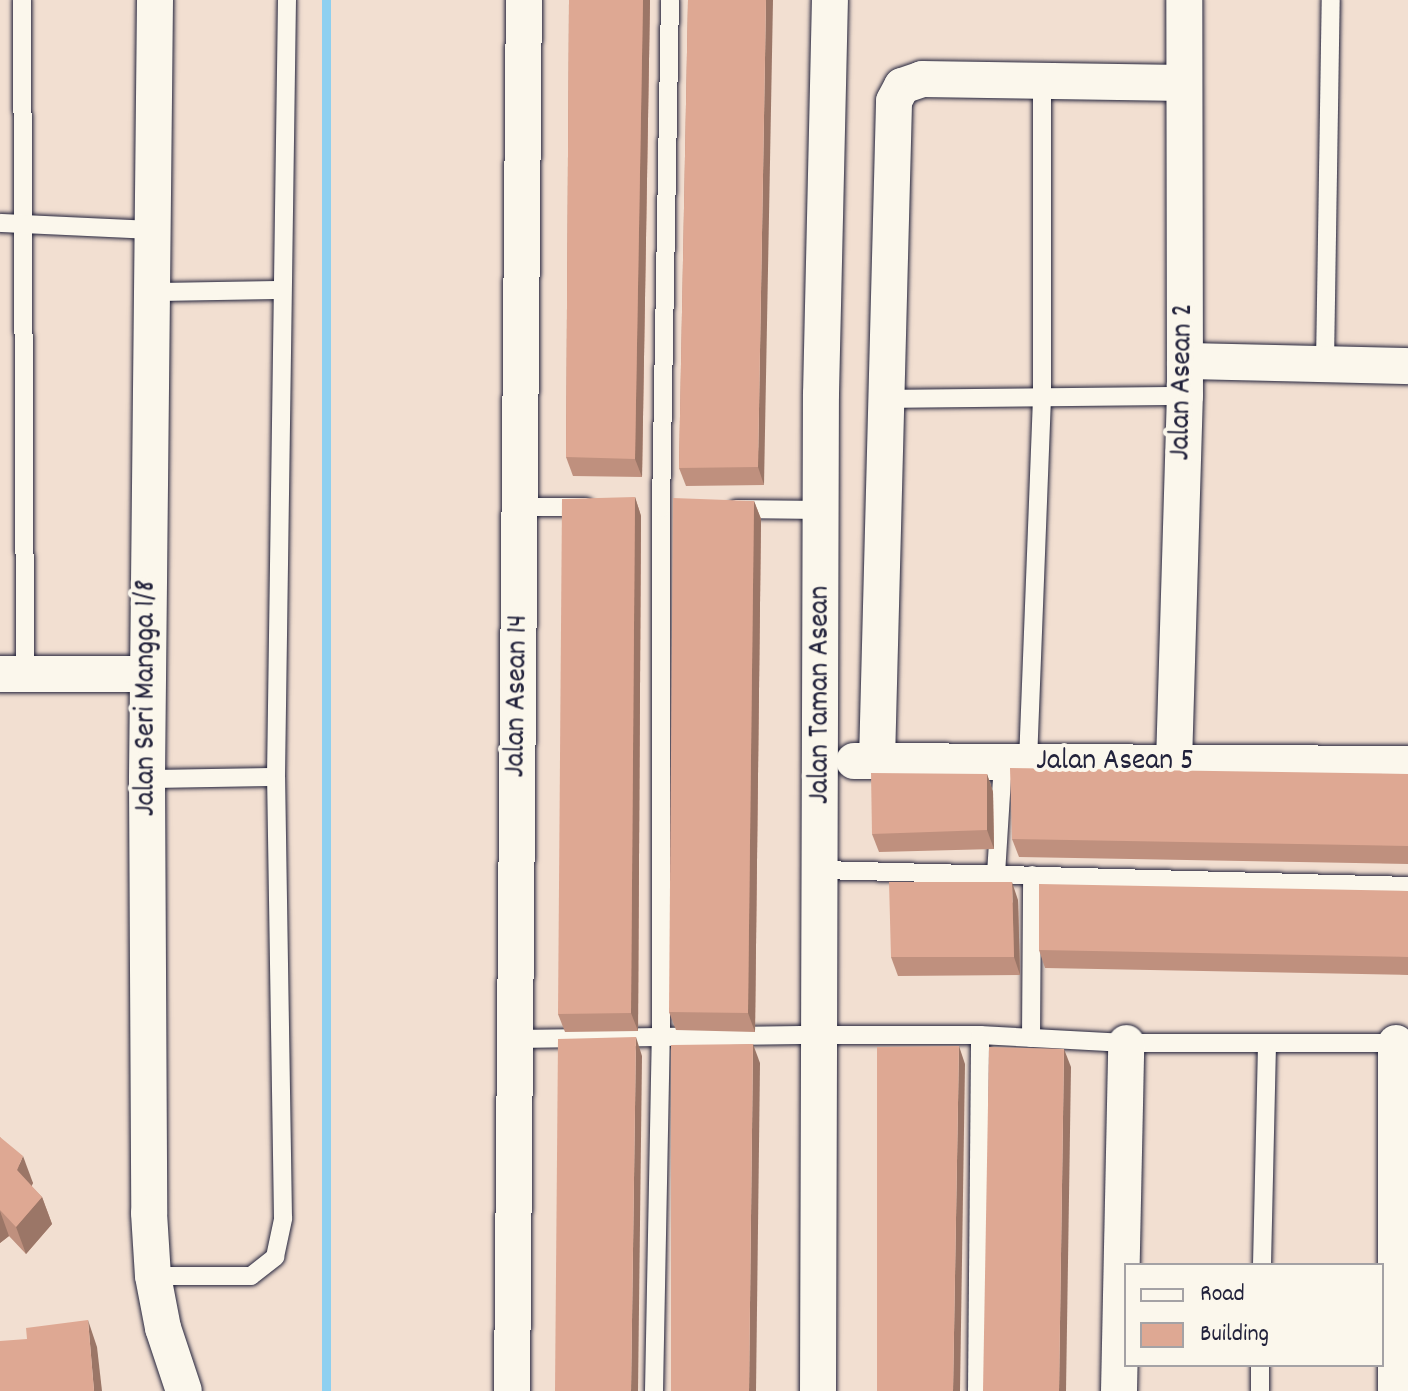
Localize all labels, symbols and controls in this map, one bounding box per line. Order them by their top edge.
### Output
street label: Jalan Asean 2 [1165,303,1203,461]
street label: Jalan Seri Mangga 1/8 [130,580,166,816]
street label: Jalan Taman Asean [804,586,840,804]
street label: Jalan Asean 14 [500,614,538,778]
street label: Jalan Asean 5 [1036,745,1194,781]
legend [1124,1263,1384,1367]
text: Road [1200,1278,1245,1312]
text: Building [1200,1318,1269,1352]

